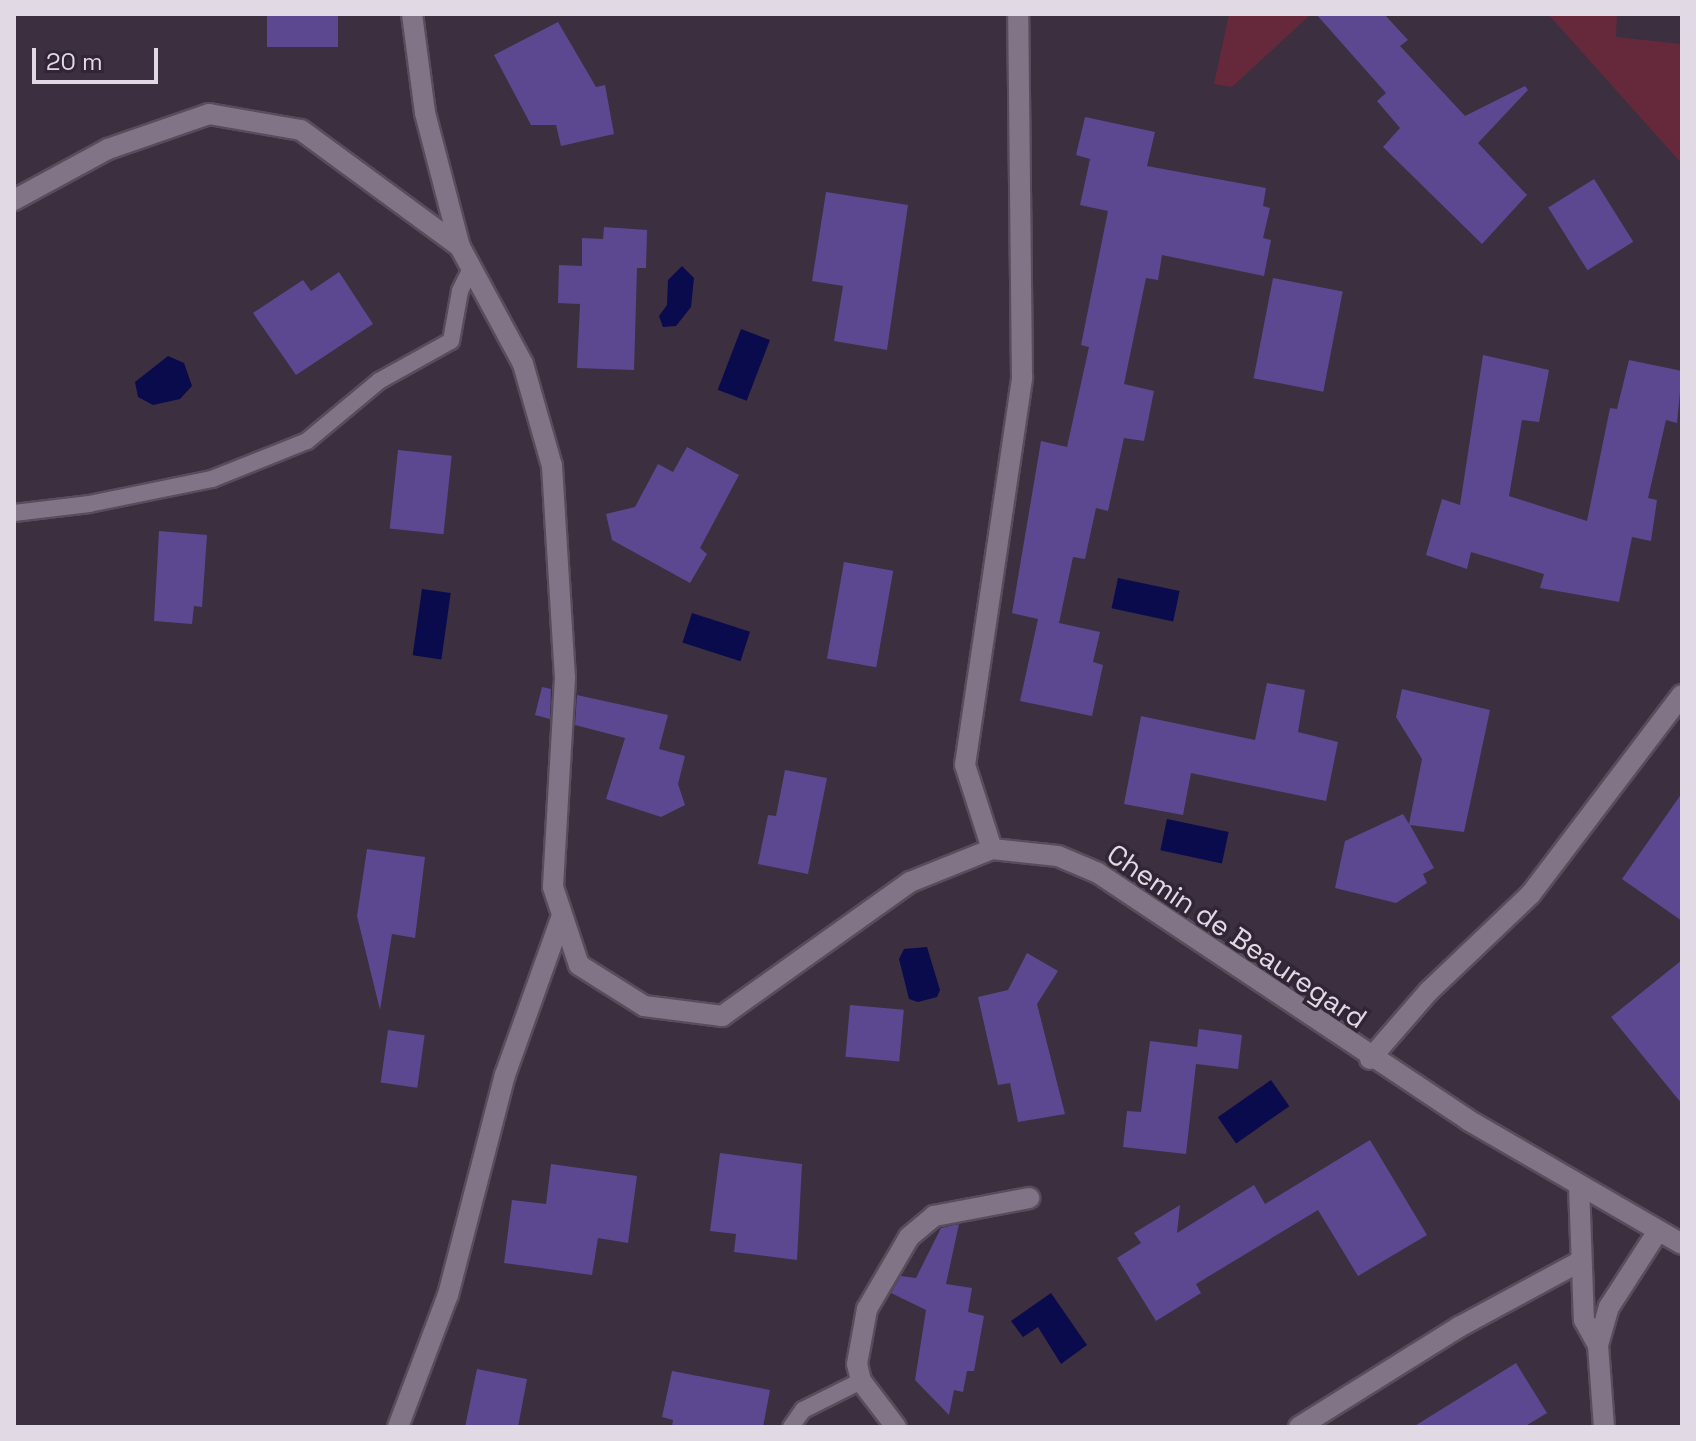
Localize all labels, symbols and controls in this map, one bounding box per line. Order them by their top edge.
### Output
scale bar [36,32,162,82]
text: 20 m [46,46,103,77]
street label: Chemin de Beauregard [1101,837,1373,1035]

